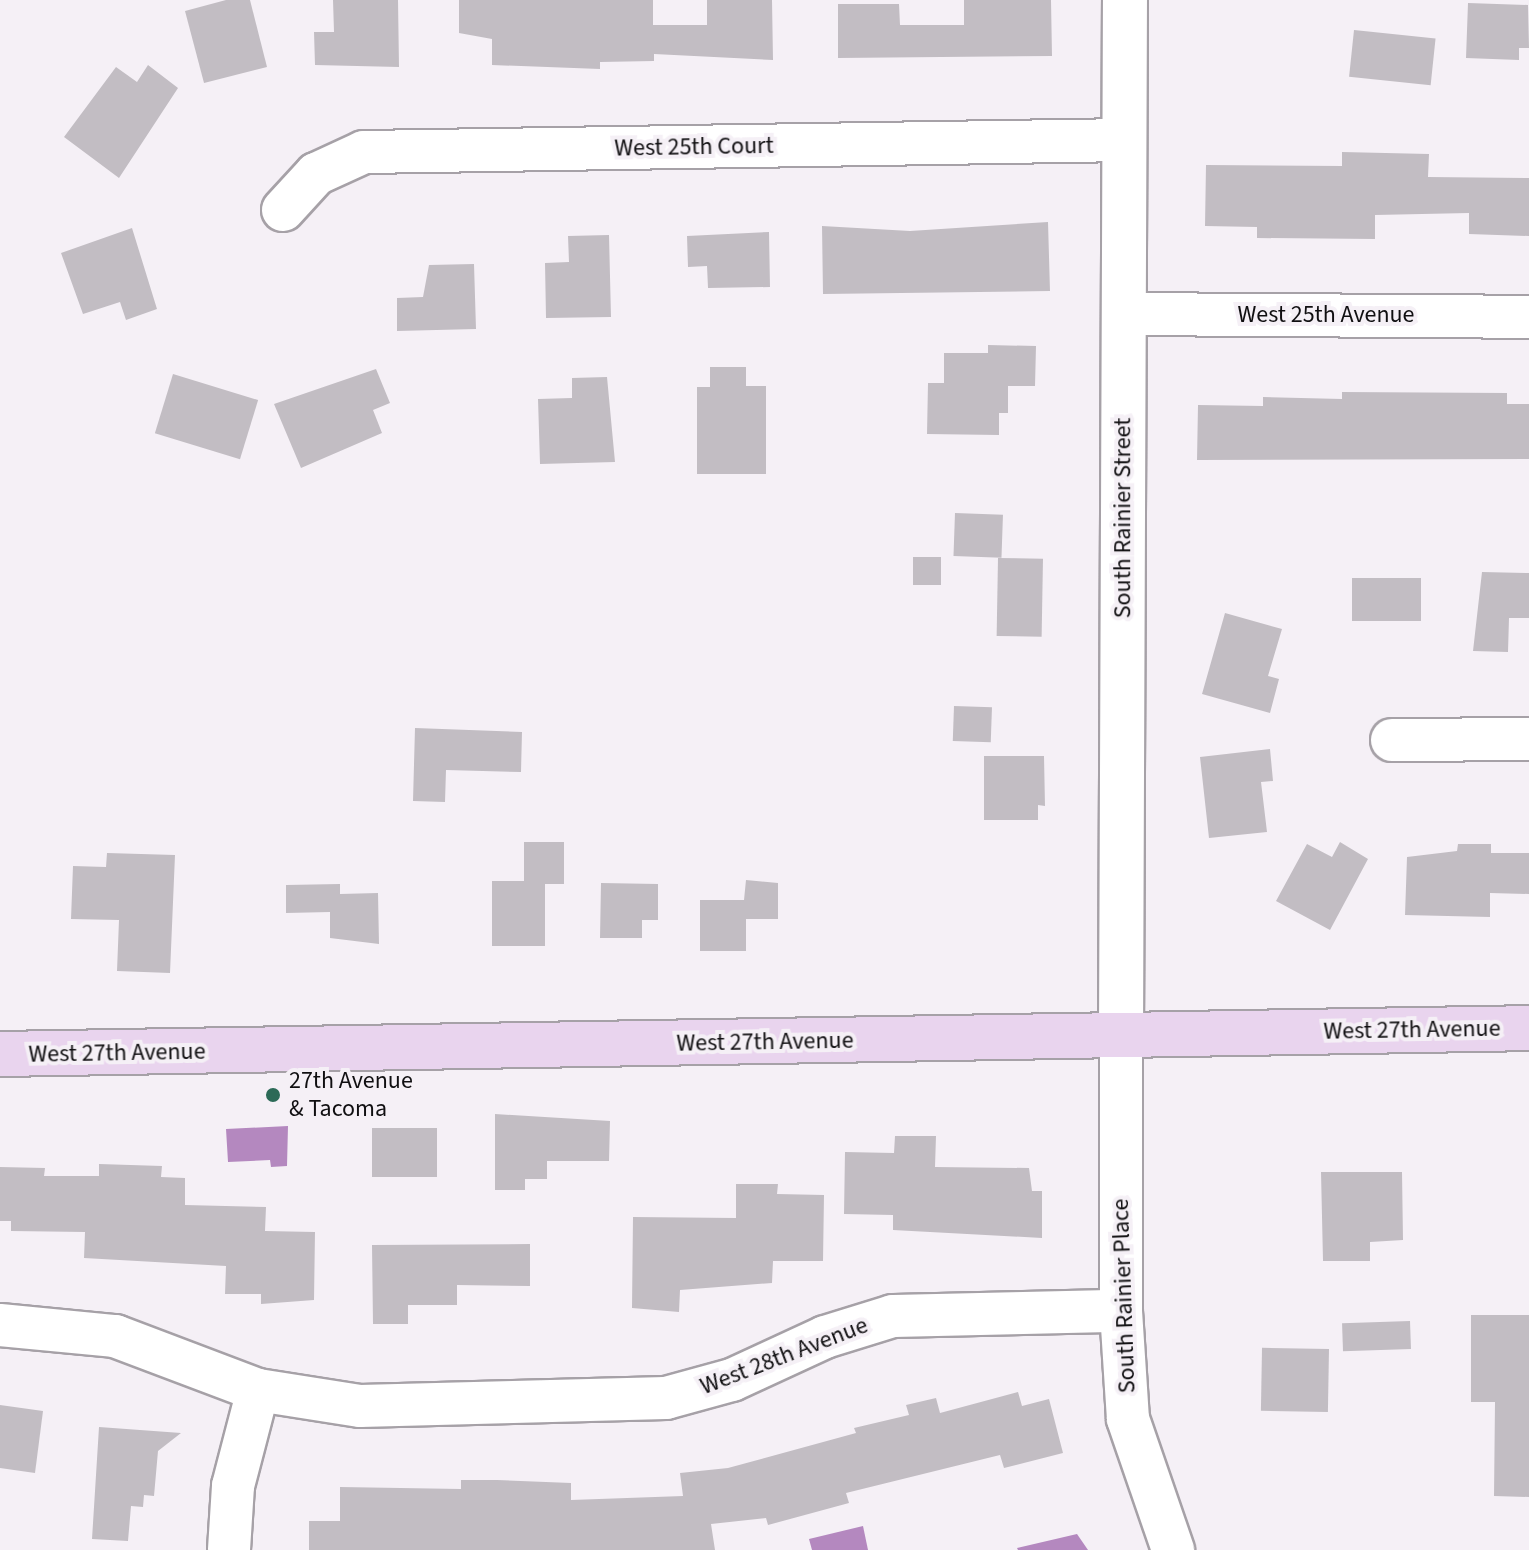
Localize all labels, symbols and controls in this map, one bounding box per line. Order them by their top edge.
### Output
street label: West 25th Court [614,131,774,163]
street label: West 25th Avenue [1237,301,1415,329]
street label: South Rainier Street [1109,418,1137,618]
street label: West 27th Avenue [1323,1014,1501,1046]
street label: West 27th Avenue [676,1026,854,1058]
street label: West 27th Avenue [28,1037,206,1069]
place label: 27th Avenue & Tacoma [289,1067,413,1123]
marker: 27th Avenue & Tacoma [264,1086,282,1104]
street label: South Rainier Place [1106,1198,1142,1394]
street label: West 28th Avenue [696,1311,872,1401]

